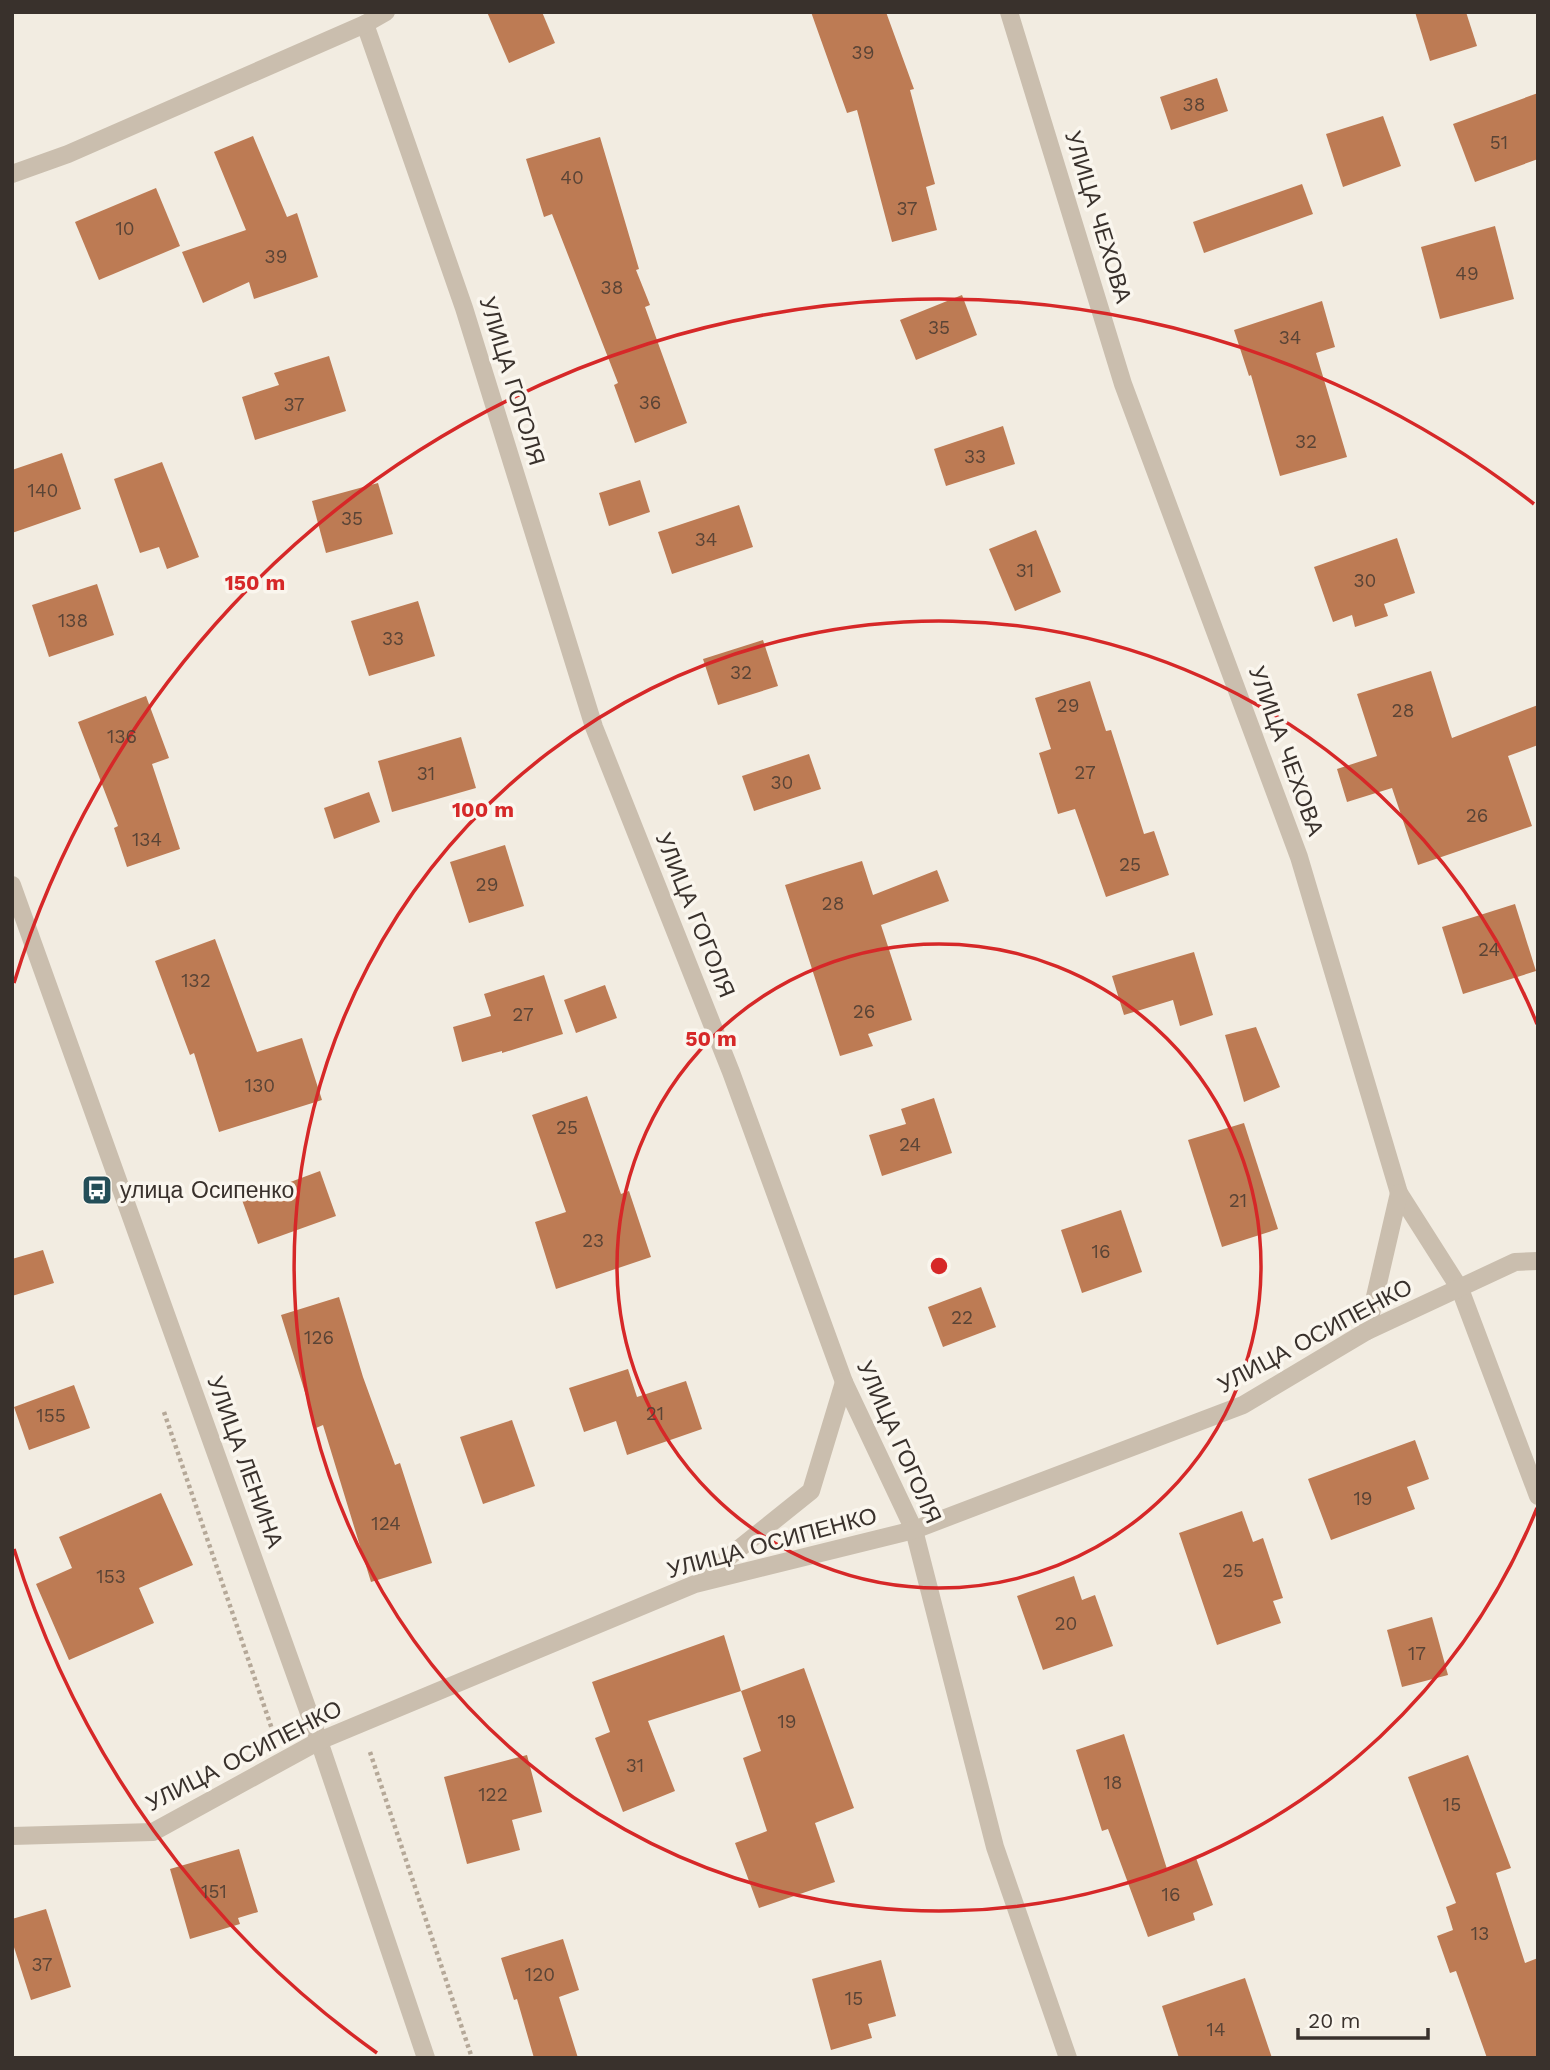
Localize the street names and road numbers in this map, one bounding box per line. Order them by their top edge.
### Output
street label: УЛИЦА ЧЕХОВА [1059,128,1137,307]
street label: УЛИЦА ГОГОЛЯ [473,293,551,469]
street label: УЛИЦА ЧЕХОВА [1243,662,1329,840]
street label: УЛИЦА ГОГОЛЯ [650,829,740,1001]
street label: УЛИЦА ОСИПЕНКО [1213,1273,1417,1399]
street label: УЛИЦА ГОГОЛЯ [851,1356,947,1528]
street label: УЛИЦА ЛЕНИНА [201,1372,289,1552]
street label: УЛИЦА ОСИПЕНКО [664,1502,880,1584]
street label: УЛИЦА ОСИПЕНКО [142,1695,346,1817]

